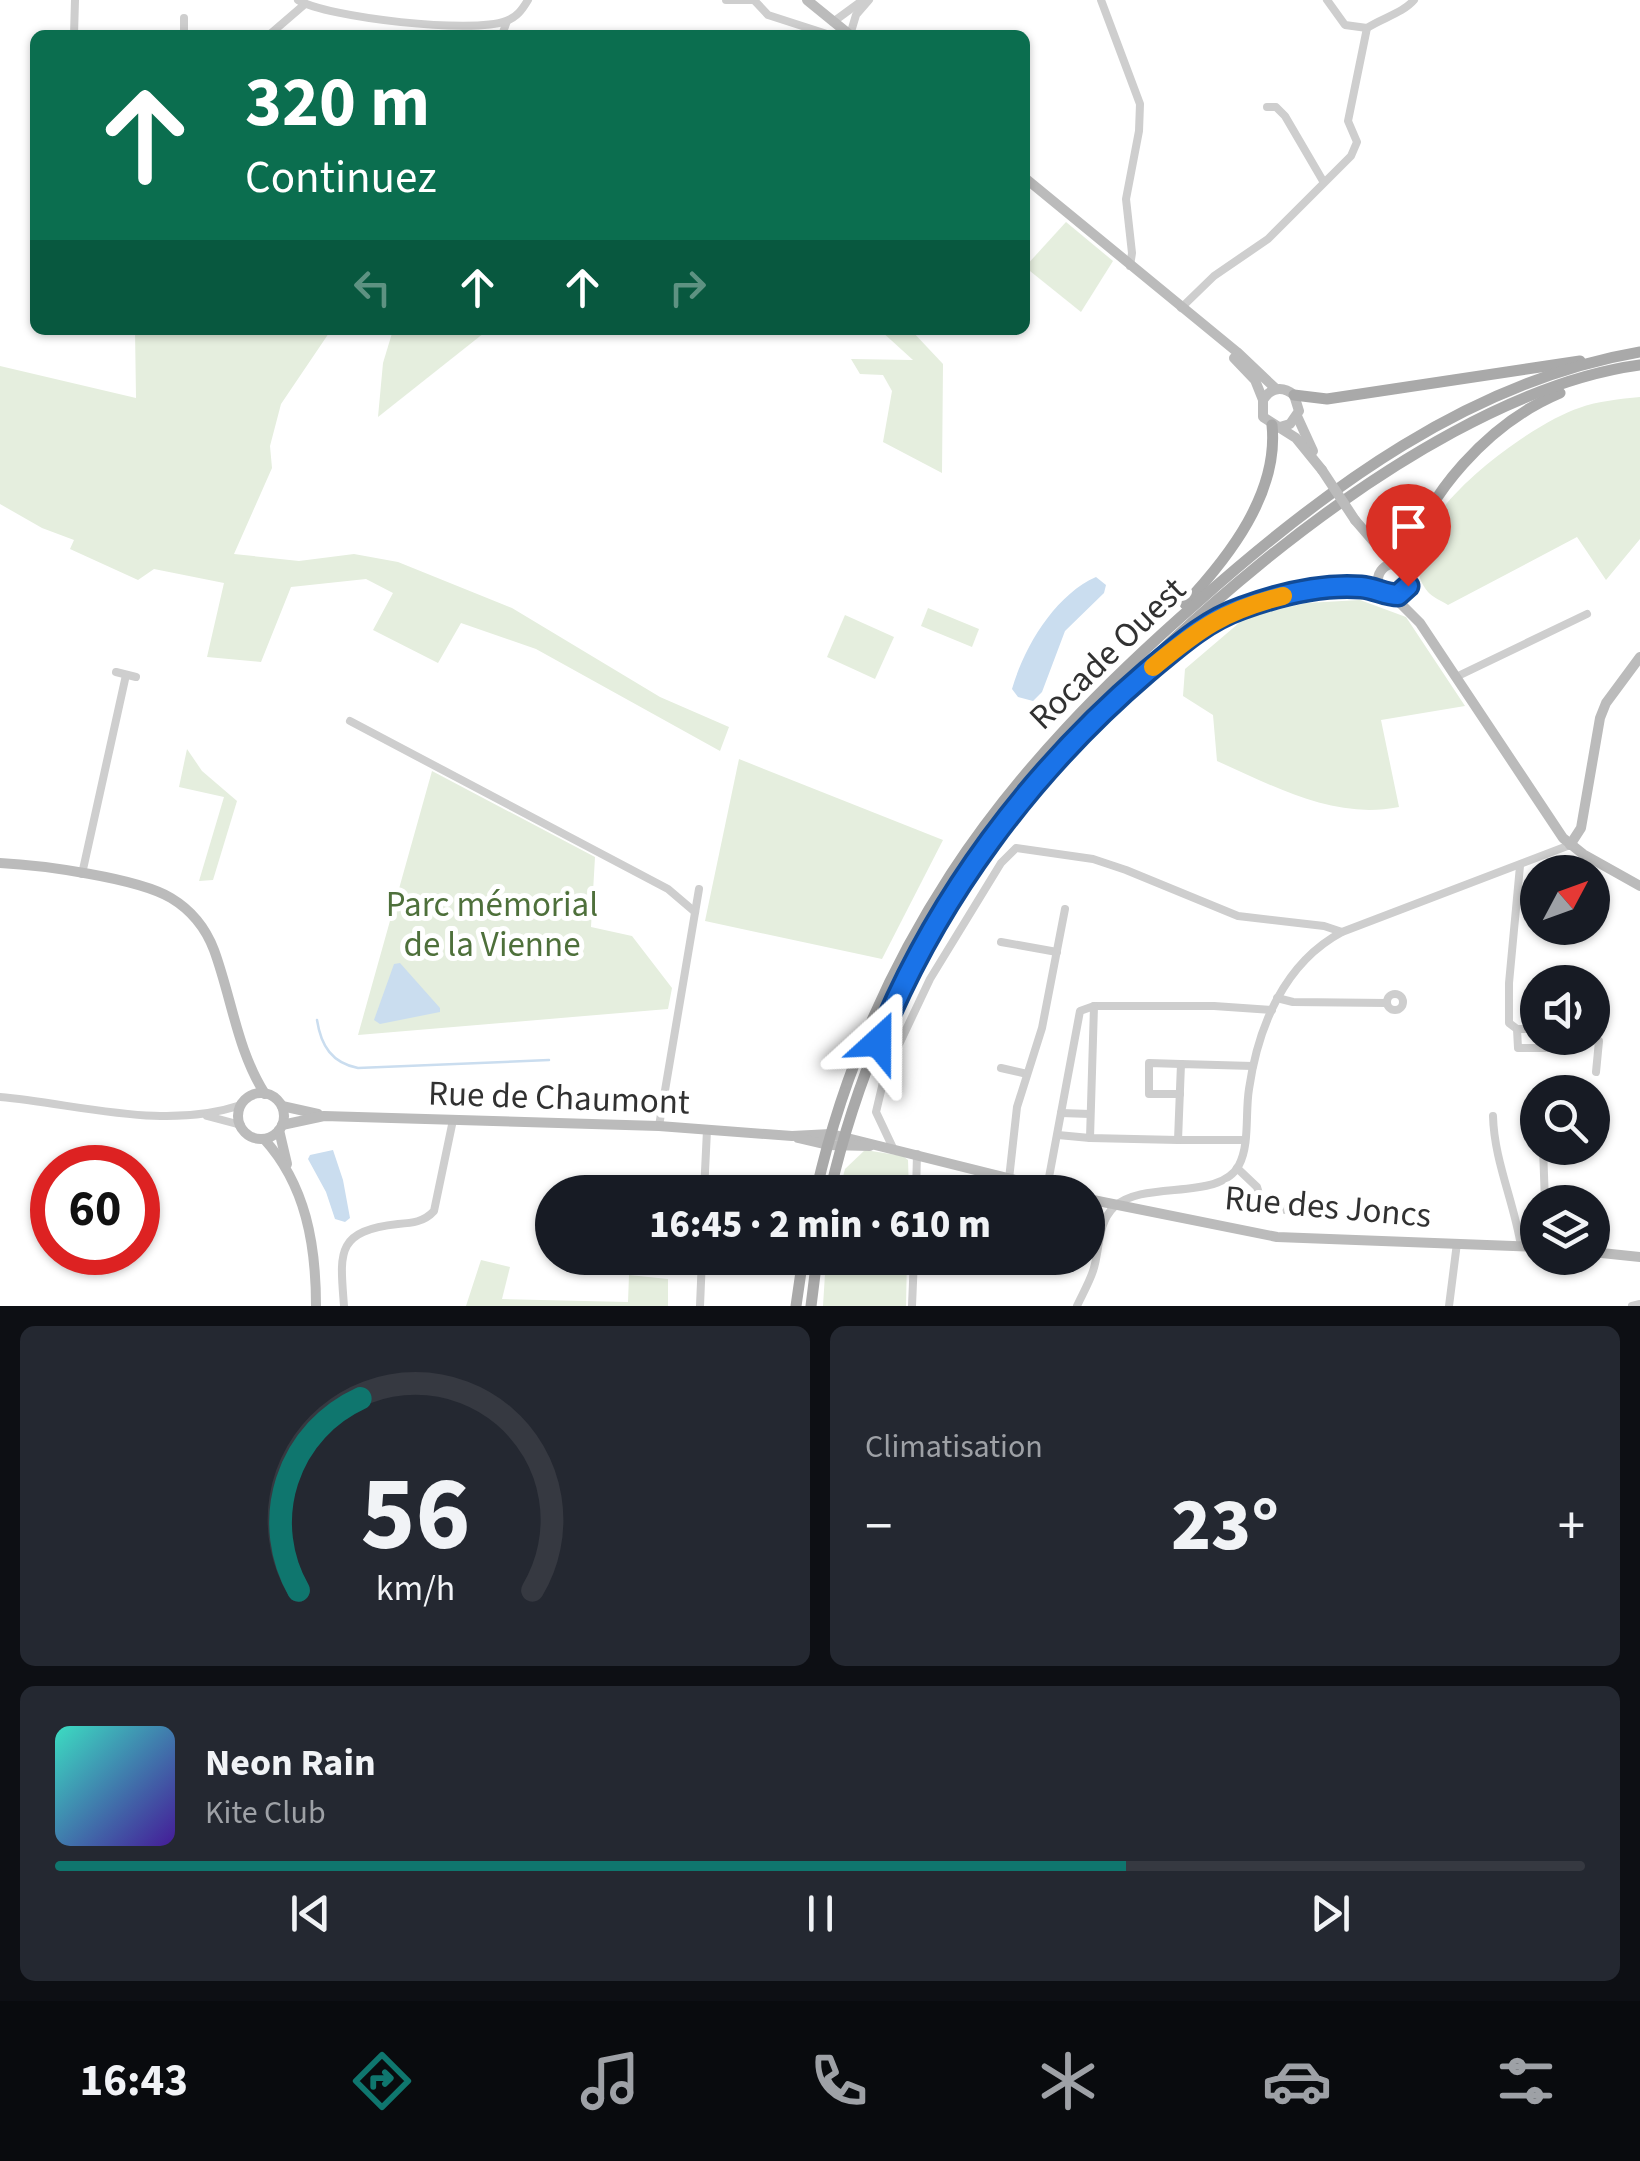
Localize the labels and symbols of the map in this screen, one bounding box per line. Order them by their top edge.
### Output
pin [1366,484,1451,587]
street label: Rocade Ouest [1018,566,1197,742]
north arrow [1520,855,1610,945]
park label: Parc mémorial de la Vienne [386,880,598,970]
position arrow [826,990,930,1094]
street label: Rue de Chaumont [427,1068,691,1128]
speed limit sign: 60 [30,1145,160,1275]
street label: Rue des Joncs [1222,1173,1433,1241]

